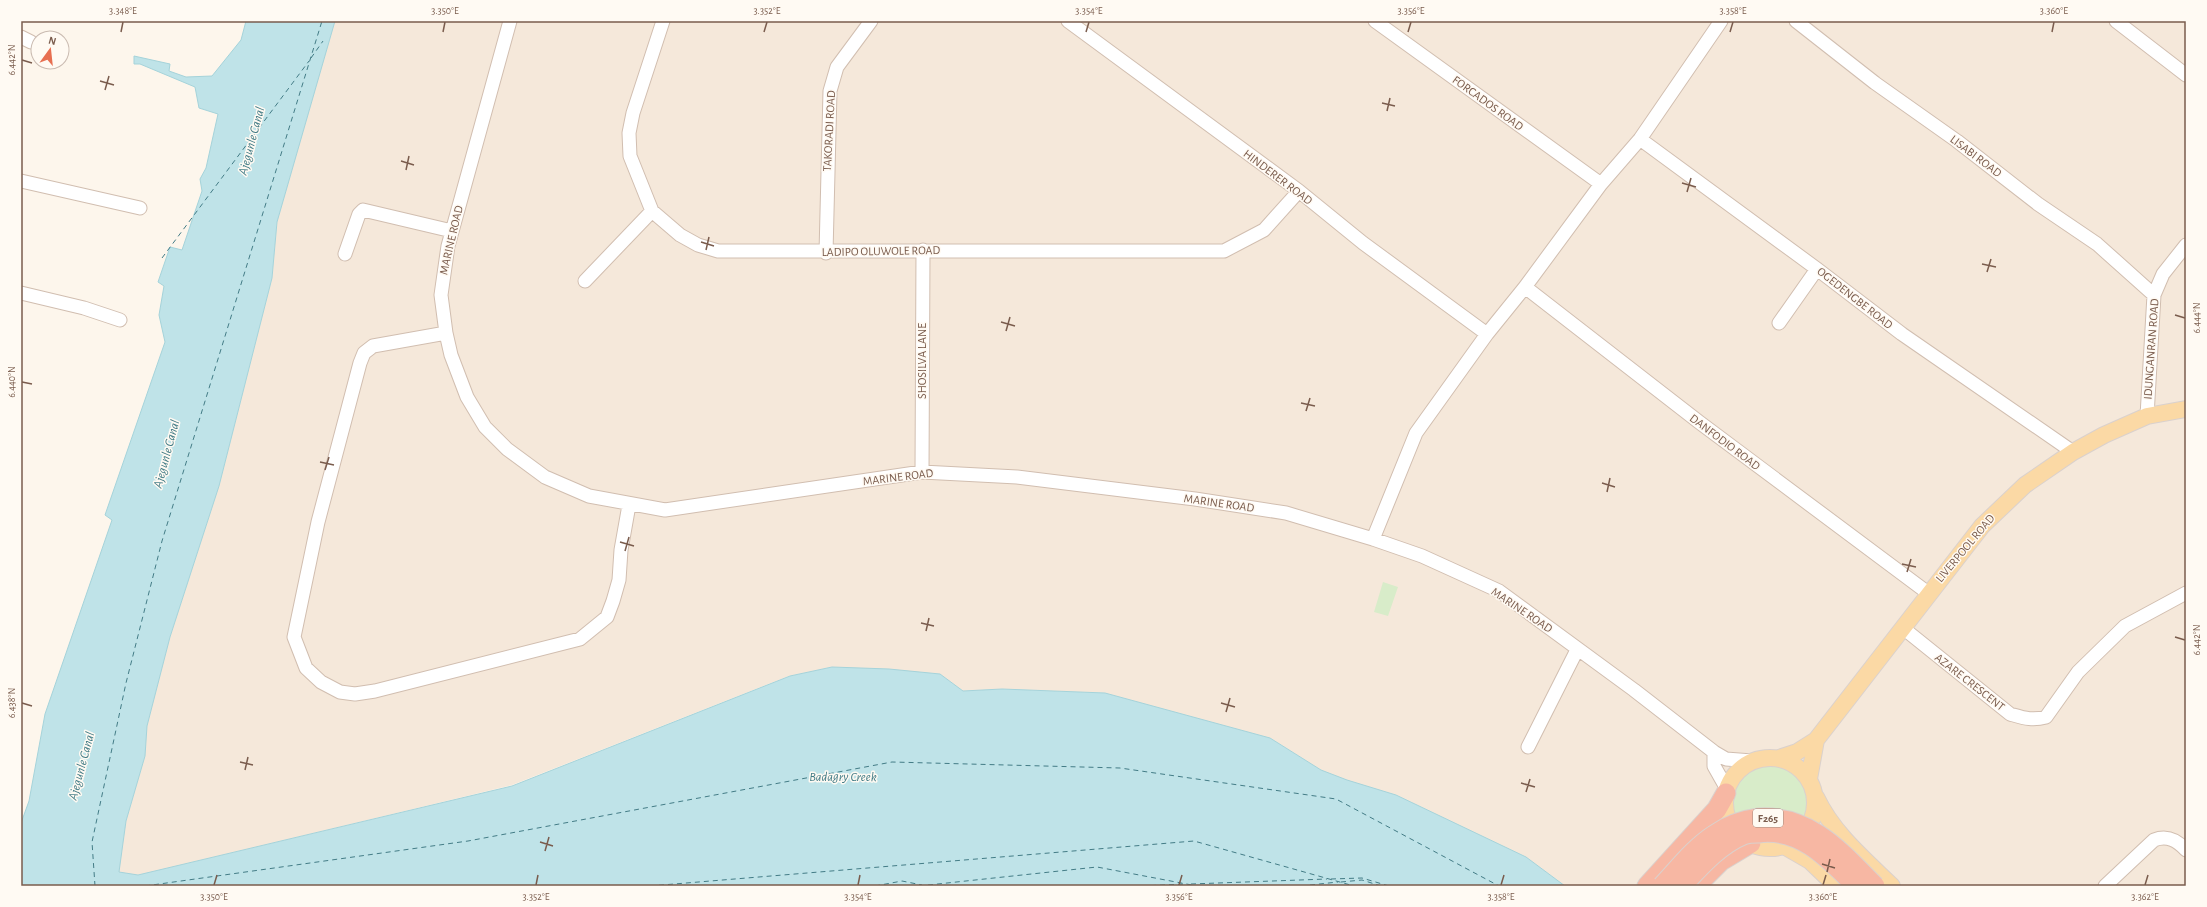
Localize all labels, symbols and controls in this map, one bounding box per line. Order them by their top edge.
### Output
text: 3.348°E [109,6,137,16]
text: 3.350°E [431,6,459,16]
text: 3.352°E [753,6,781,16]
text: 3.354°E [1075,6,1103,16]
text: 3.356°E [1397,6,1425,16]
text: 3.358°E [1719,6,1747,16]
text: 3.360°E [2040,6,2068,16]
north arrow [30,30,70,70]
text: N [47,35,58,47]
text: 6.442°N [7,45,17,75]
street label: FORCADOS ROAD [1450,73,1526,133]
street label: TAKORADI ROAD [821,90,837,172]
water label: Ajegunle Canal [236,106,267,177]
street label: LISABI ROAD [1948,133,2004,179]
street label: HINDERER ROAD [1241,147,1315,207]
street label: MARINE ROAD [437,204,465,276]
street label: LADIPO OLUWOLE ROAD [822,244,941,258]
street label: OGEDENGBE ROAD [1815,265,1895,331]
street label: IDUNGANRAN ROAD [2141,298,2161,400]
text: 6.444°N [2192,302,2202,334]
street label: SHOSILVA LANE [916,323,928,399]
text: 6.440°N [7,366,17,398]
street label: DANFODIO ROAD [1688,412,1763,472]
water label: Ajegunle Canal [151,419,182,490]
street label: MARINE ROAD [862,467,934,487]
street label: MARINE ROAD [1183,492,1255,514]
street label: LIVERPOOL ROAD [1933,512,1997,584]
street label: MARINE ROAD [1489,585,1555,635]
text: 6.442°N [2192,625,2202,655]
street label: AZARE CRESCENT [1933,651,2007,713]
text: 6.438°N [7,688,17,718]
water label: Ajegunle Canal [66,731,97,802]
water label: Badagry Creek [809,771,877,784]
road number: F265 [1753,809,1783,827]
text: 3.350°E [200,892,228,902]
text: 3.352°E [522,892,550,902]
text: 3.354°E [844,892,872,902]
text: 3.356°E [1165,892,1193,902]
text: 3.358°E [1487,892,1515,902]
text: 3.360°E [1809,892,1837,902]
text: 3.362°E [2131,892,2159,902]

